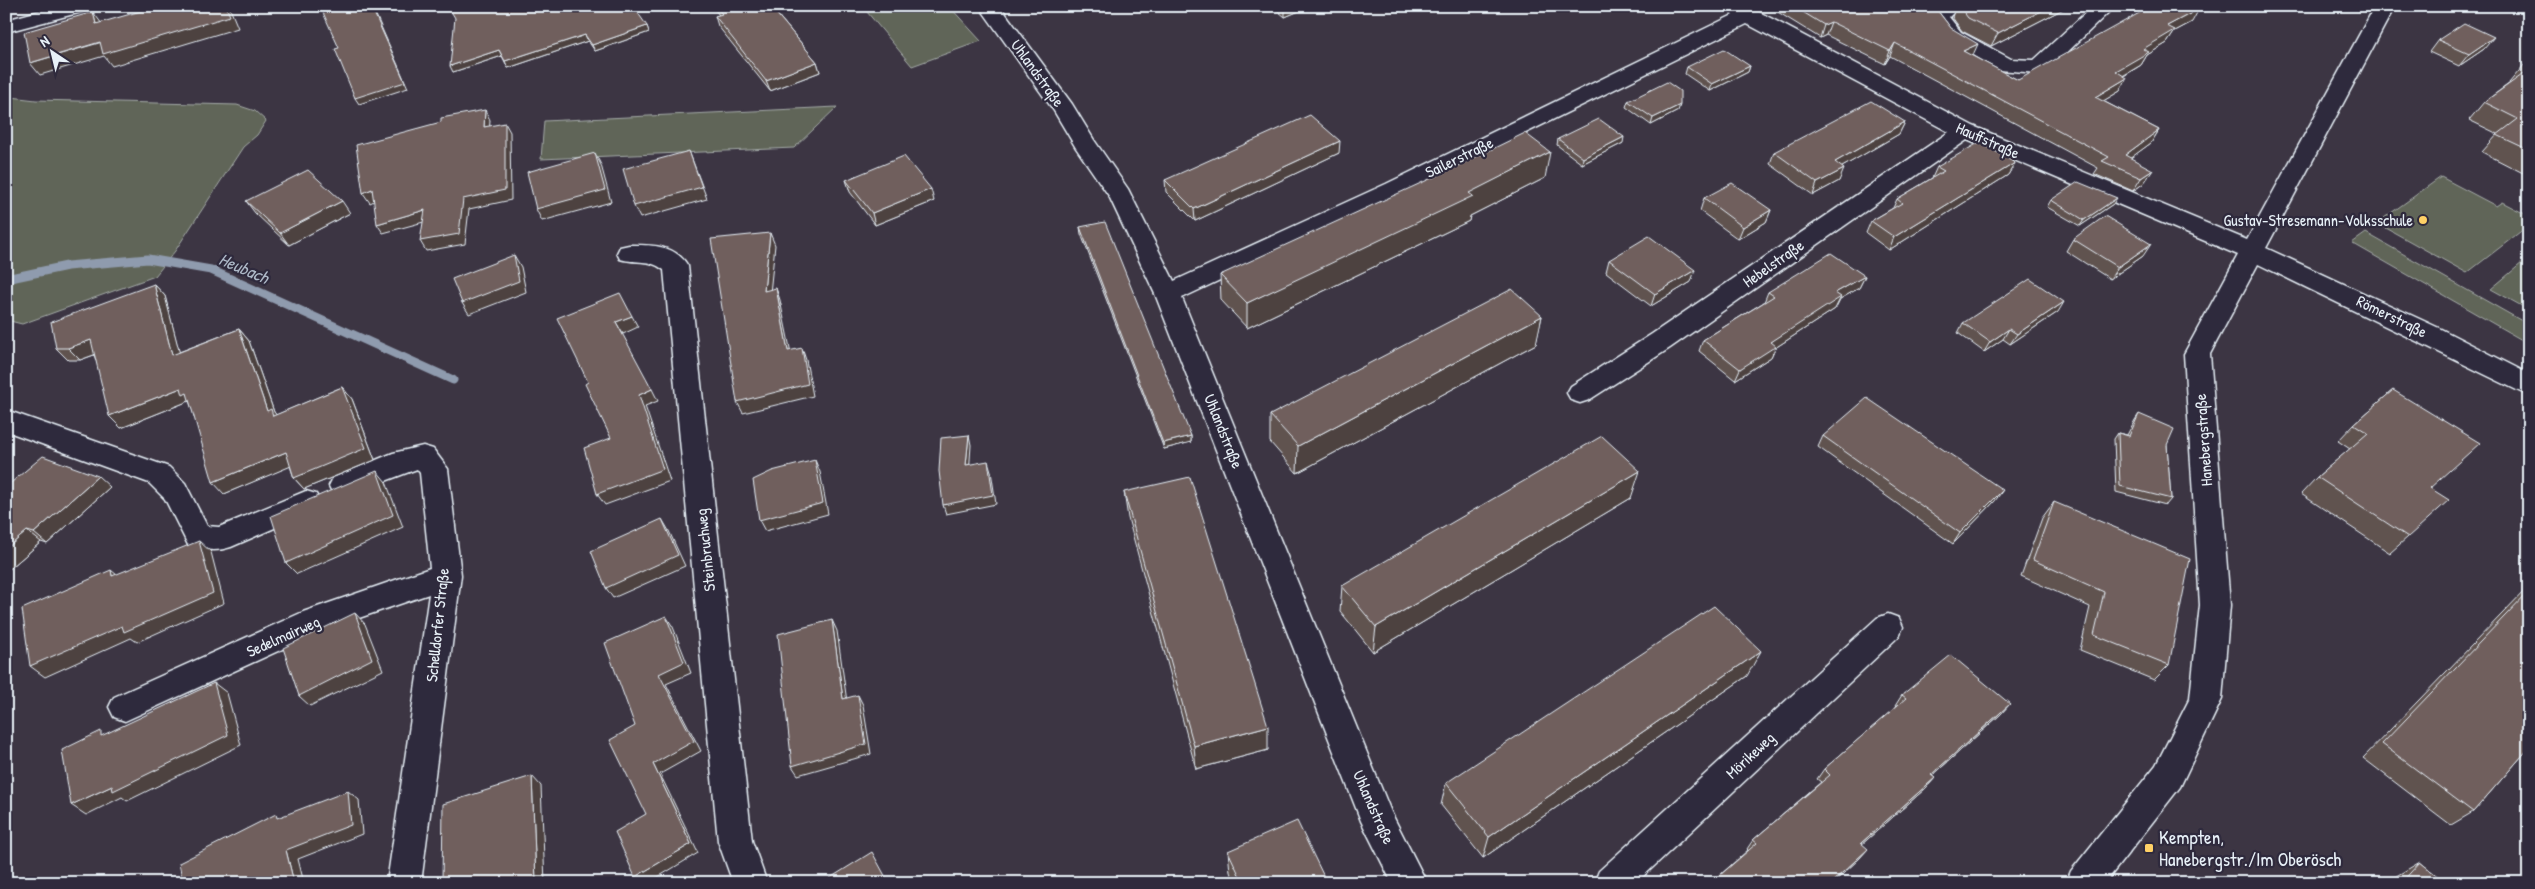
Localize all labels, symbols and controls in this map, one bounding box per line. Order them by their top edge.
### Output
north arrow [28,28,78,78]
text: N [36,31,53,51]
street label: Uhlandstraße [1006,35,1070,112]
street label: Hauffstraße [1953,116,2024,164]
street label: Sailerstraße [1421,131,1497,183]
place label: Gustav-Stresemann-Volksschule [2224,209,2414,231]
marker: Gustav-Stresemann-Volksschule [2417,214,2429,226]
street label: Hebelstraße [1738,234,1808,292]
water label: Heubach [215,246,274,290]
street label: Römerstraße [2353,289,2432,343]
street label: Uhlandstraße [1199,391,1249,472]
street label: Hanebergstraße [2189,392,2217,487]
street label: Steinbruchweg [690,508,720,592]
street label: Schelldorfer Straße [420,566,454,683]
street label: Sedelmairweg [243,610,323,662]
street label: Mörikeweg [1721,727,1779,783]
street label: Uhlandstraße [1348,767,1400,848]
place label: Kempten, Hanebergstr./Im Oberösch [2159,824,2341,872]
marker: Kempten, Hanebergstr./Im Oberösch [2143,842,2155,854]

